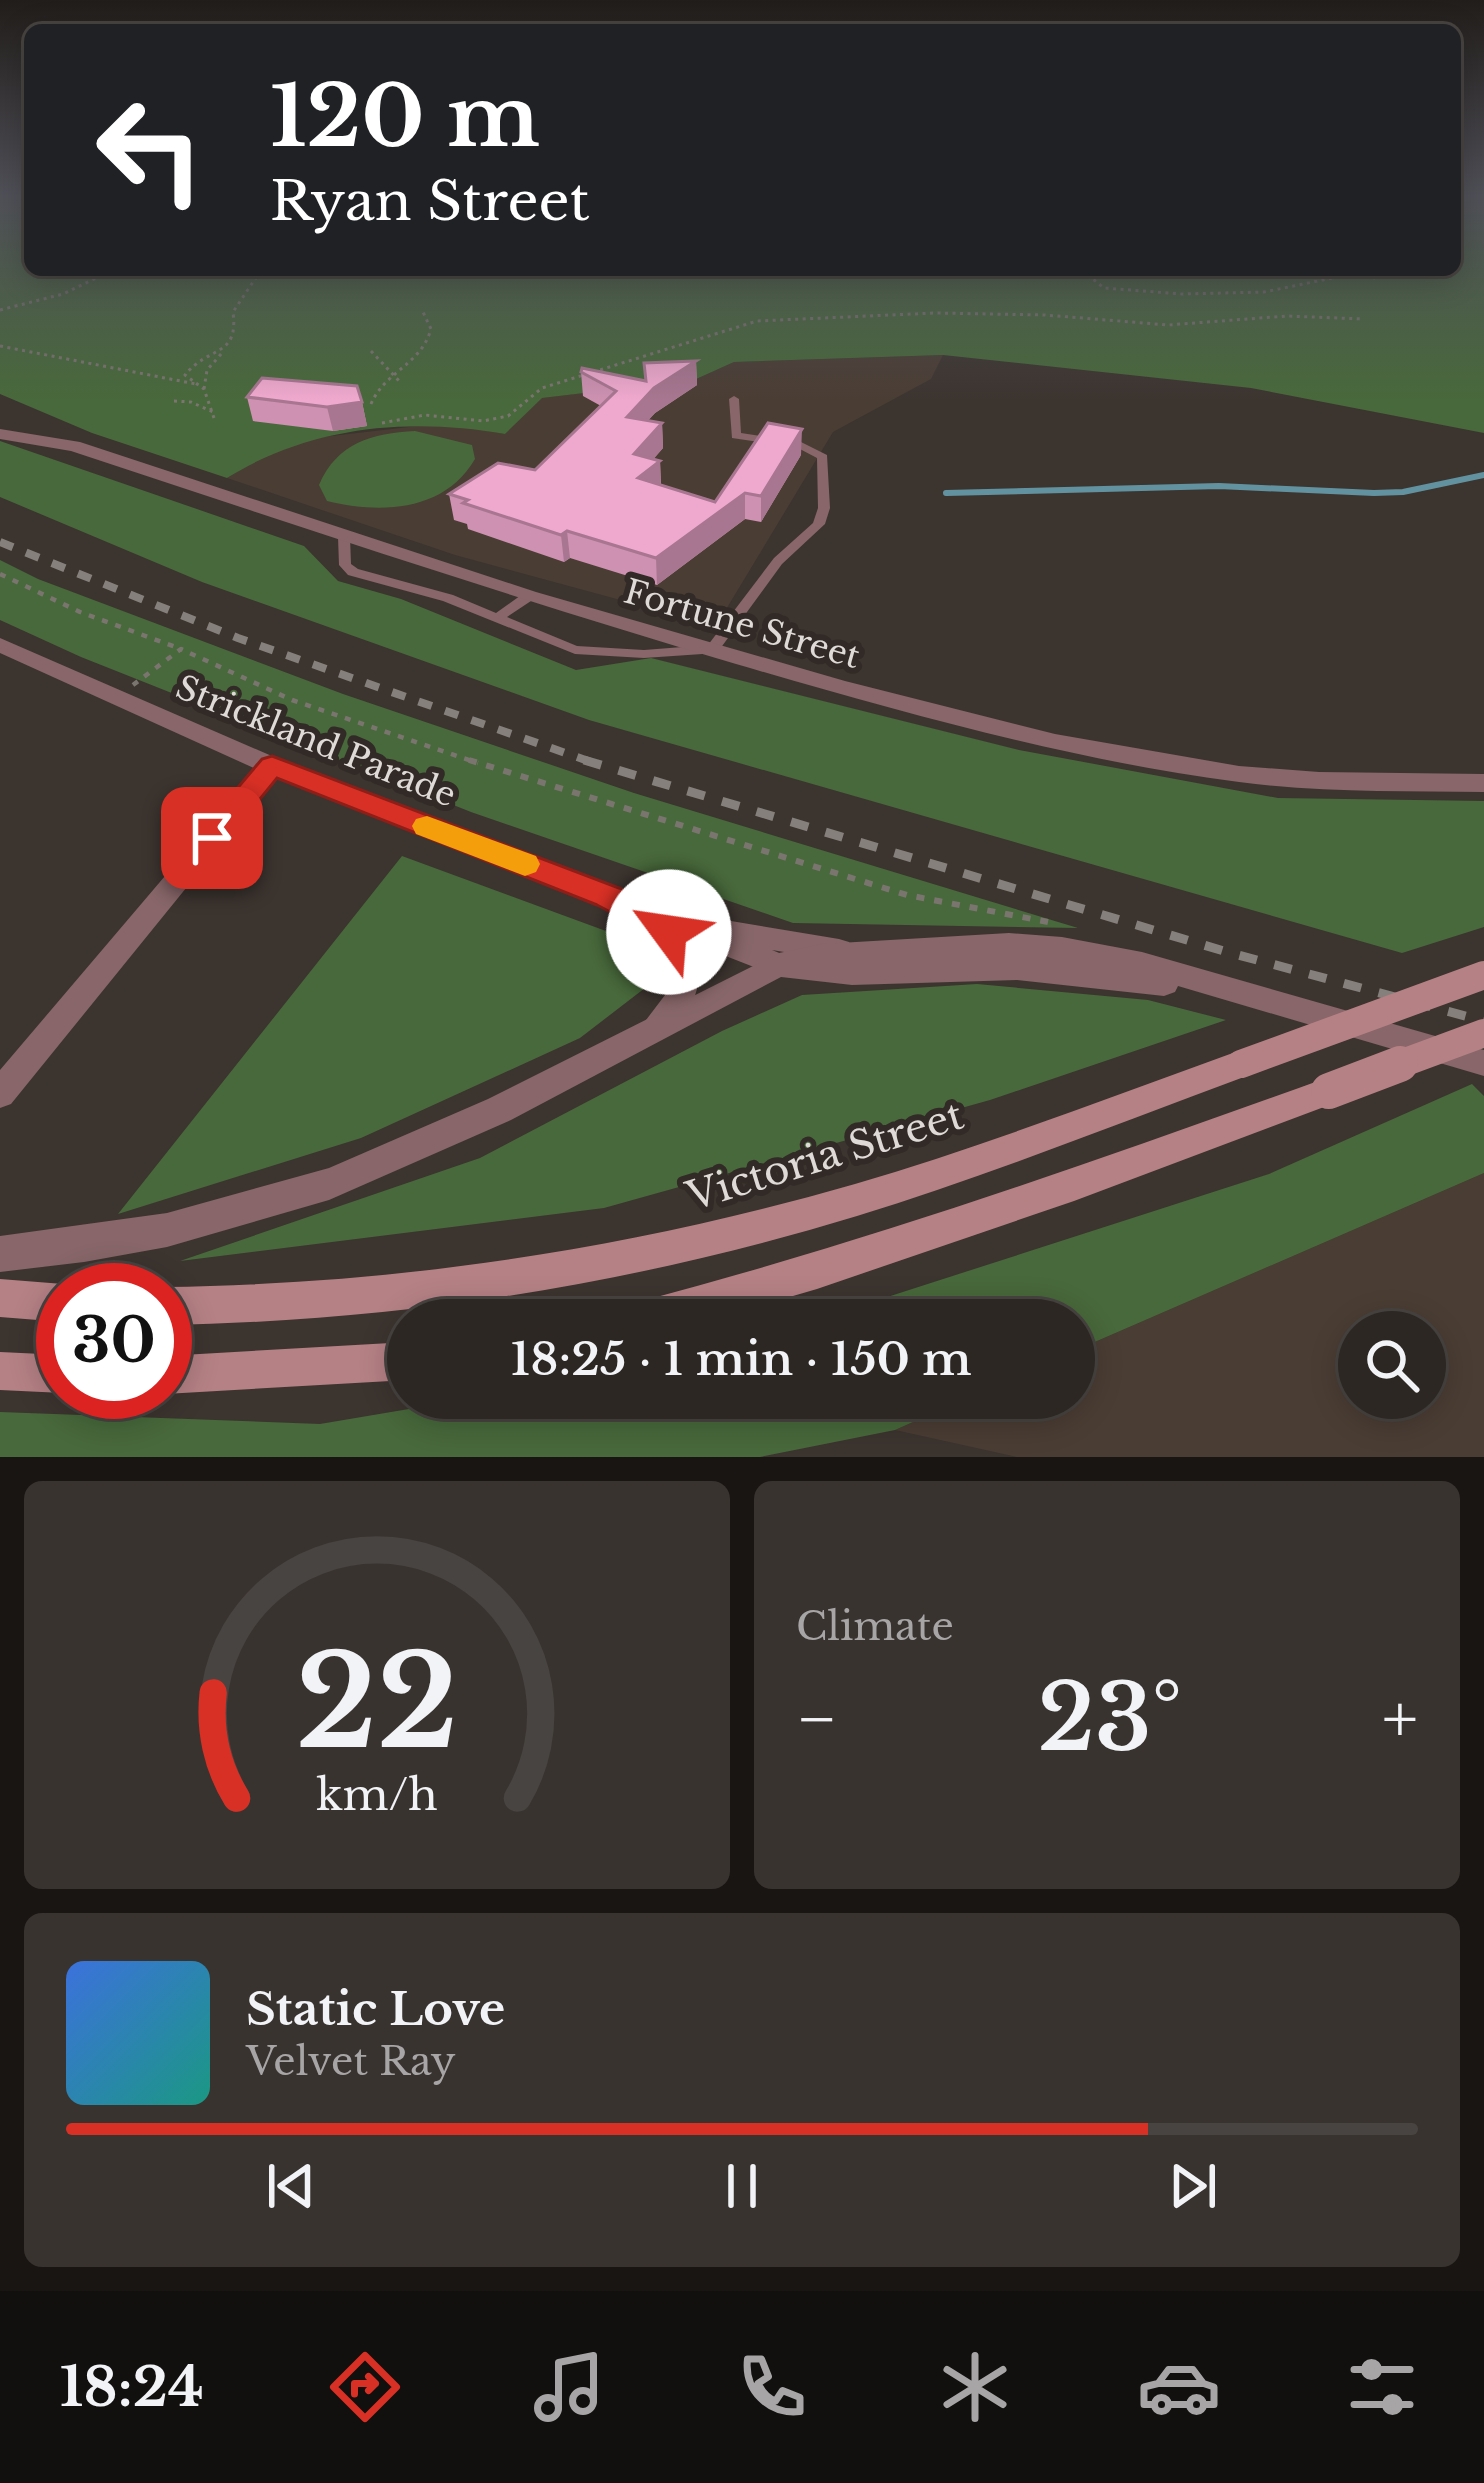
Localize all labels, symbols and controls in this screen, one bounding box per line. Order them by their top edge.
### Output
text: 120 m [270,65,540,169]
icon: left [72,72,228,228]
text: Ryan Street [270,168,590,235]
street label: Fortune Street [620,571,865,677]
street label: Strickland Parade [170,666,462,816]
pin [161,787,263,889]
icon: arrive [179,805,245,871]
position arrow [606,869,732,995]
street label: Victoria Street [680,1091,969,1222]
speed limit sign: 30 [36,1263,192,1419]
map controls [1338,1311,1446,1419]
button: search [1338,1311,1446,1419]
text: 18:25 · 1 min · 150 m [510,1331,972,1387]
text: Climate [796,1602,954,1651]
text: 22 [296,1626,458,1781]
text: 23° [1037,1663,1182,1774]
text: − [796,1678,838,1760]
text: + [1382,1678,1418,1760]
text: km/h [316,1768,438,1822]
text: Static Love [246,1981,505,2037]
text: Velvet Ray [246,2037,456,2086]
icon: previous [258,2153,324,2219]
icon: pause [709,2153,775,2219]
icon: next [1160,2153,1226,2219]
icon: directions [323,2345,407,2429]
icon: music [527,2345,611,2429]
icon: phone [730,2345,814,2429]
icon: climate [933,2345,1017,2429]
icon: car [1137,2345,1221,2429]
icon: filters [1340,2345,1424,2429]
text: 18:24 [60,2354,204,2421]

